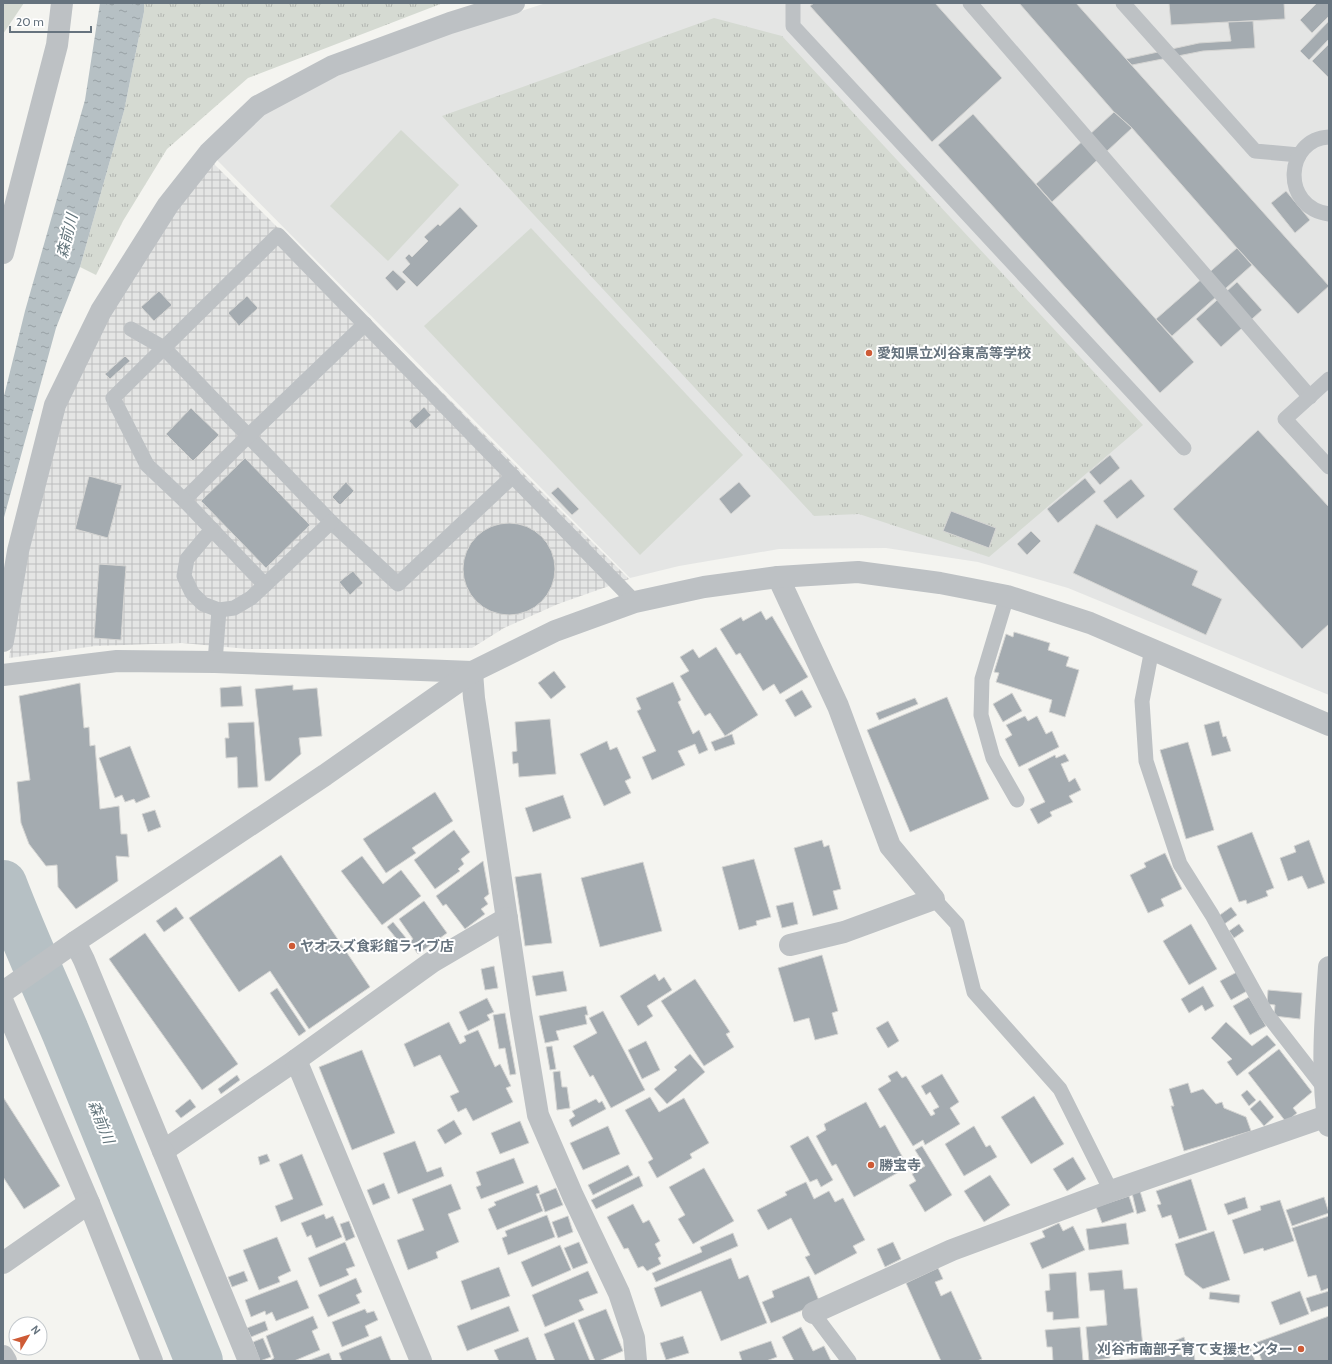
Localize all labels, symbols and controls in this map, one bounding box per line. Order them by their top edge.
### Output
scale bar [10,8,91,34]
text: 20 m [16,14,44,29]
water label: 森前川 [53,210,82,260]
place label: 愛知県立刈谷東高等学校 [877,344,1031,362]
marker: 愛知県立刈谷東高等学校 [864,348,874,358]
place label: ヤオスズ食彩館ライブ店 [300,937,454,955]
marker: ヤオスズ食彩館ライブ店 [287,941,297,951]
water label: 森前川 [84,1098,119,1148]
place label: 勝宝寺 [879,1156,921,1174]
marker: 勝宝寺 [866,1160,876,1170]
north arrow [8,1316,48,1356]
text: N [28,1322,44,1337]
place label: 刈谷市南部子育て支援センター [1097,1340,1293,1358]
marker: 刈谷市南部子育て支援センター [1296,1344,1306,1354]

